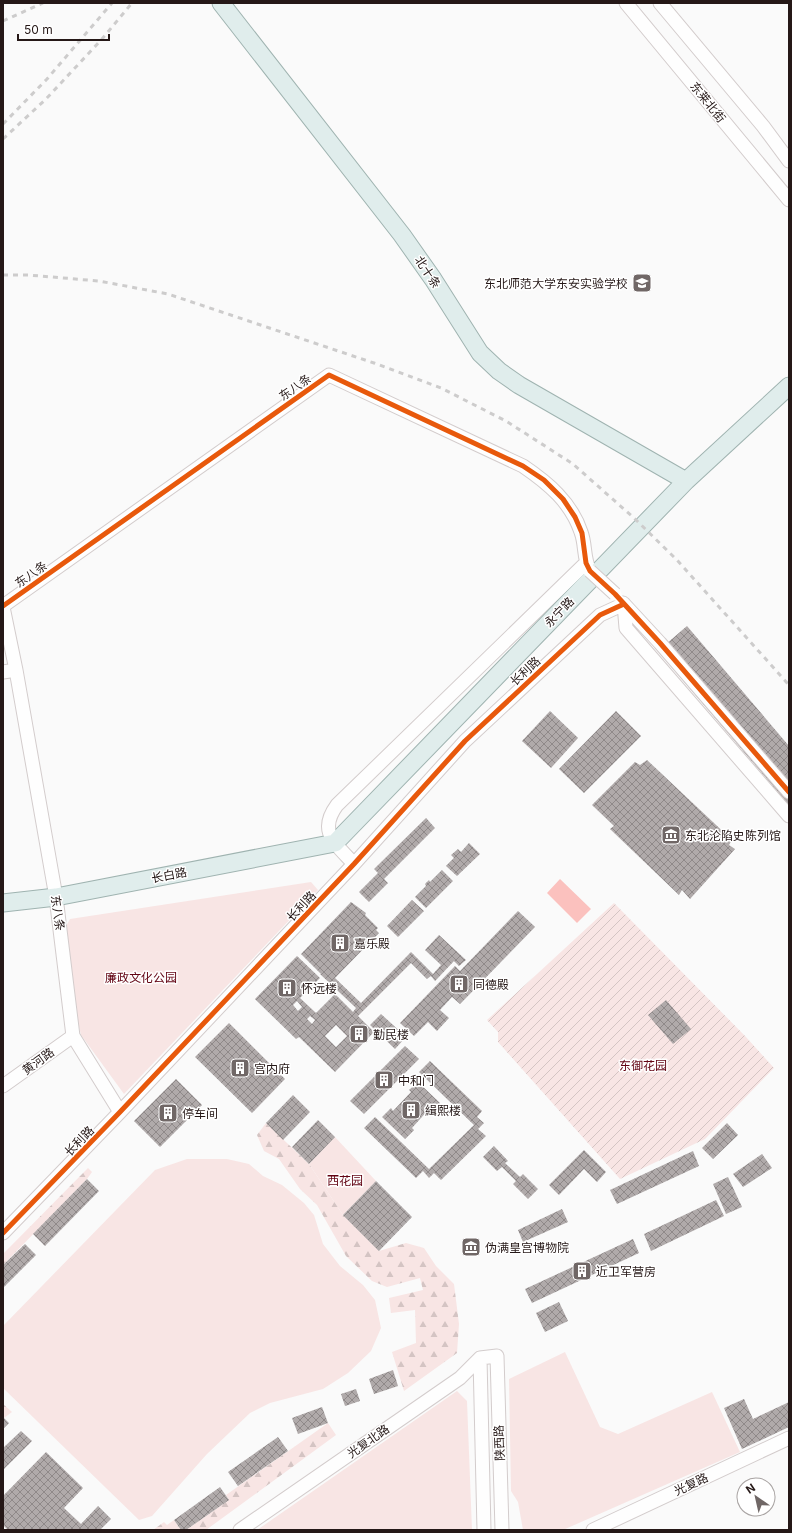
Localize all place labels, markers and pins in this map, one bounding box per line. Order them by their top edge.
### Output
school or university icon: 东北师范大学东安实验学校 [631,272,653,294]
place label: 东北师范大学东安实验学校 [484,276,628,291]
museum icon: 东北沦陷史陈列馆 [660,824,682,846]
place label: 东北沦陷史陈列馆 [685,828,781,843]
building icon: 嘉乐殿 [329,932,351,954]
place label: 嘉乐殿 [354,936,390,951]
building icon: 同德殿 [448,973,470,995]
building icon: 怀远楼 [276,977,298,999]
place label: 同德殿 [473,977,509,992]
place label: 怀远楼 [301,981,337,996]
building icon: 勤民楼 [348,1023,370,1045]
place label: 勤民楼 [373,1027,409,1042]
building icon: 宫内府 [229,1057,251,1079]
place label: 宫内府 [254,1061,290,1076]
building icon: 中和门 [373,1069,395,1091]
place label: 中和门 [398,1073,434,1088]
building icon: 緝熙楼 [400,1099,422,1121]
building icon: 停车间 [157,1102,179,1124]
place label: 緝熙楼 [425,1103,461,1118]
place label: 停车间 [182,1106,218,1121]
museum icon: 伪满皇宫博物院 [460,1236,482,1258]
place label: 伪满皇宫博物院 [485,1240,569,1255]
building icon: 近卫军营房 [571,1260,593,1282]
place label: 近卫军营房 [596,1264,656,1279]

